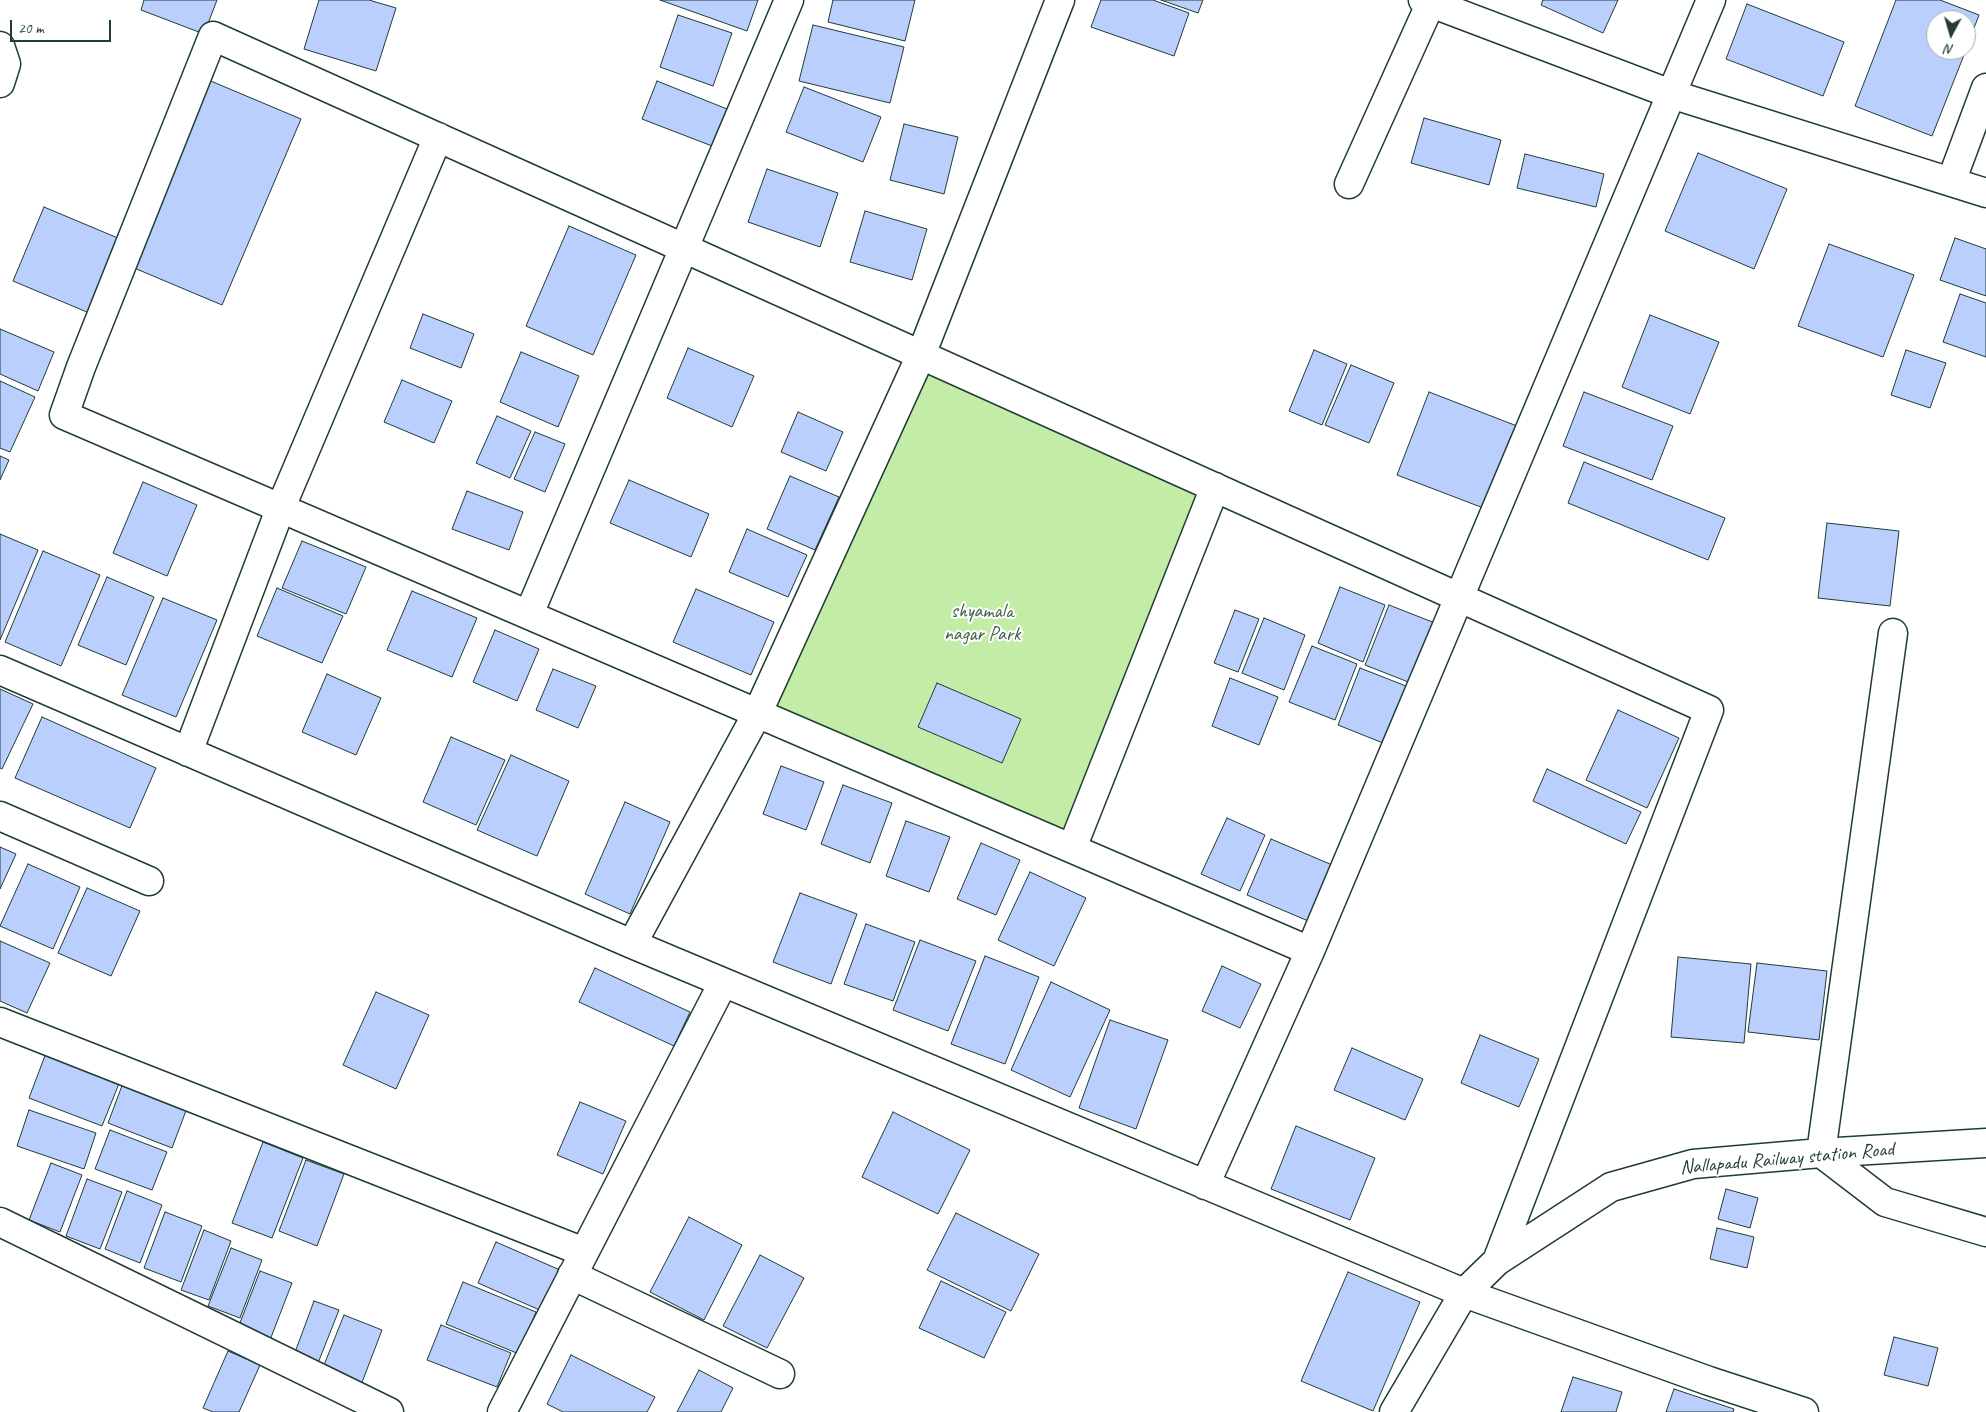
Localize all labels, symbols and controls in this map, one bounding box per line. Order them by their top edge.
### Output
scale bar [12,10,114,42]
north arrow [1926,10,1976,60]
text: 20 m [18,19,44,38]
text: N [1944,41,1955,58]
park label: shyamala nagar Park [944,600,1020,647]
street label: Nallapadu Railway station Road [1679,1138,1895,1180]

